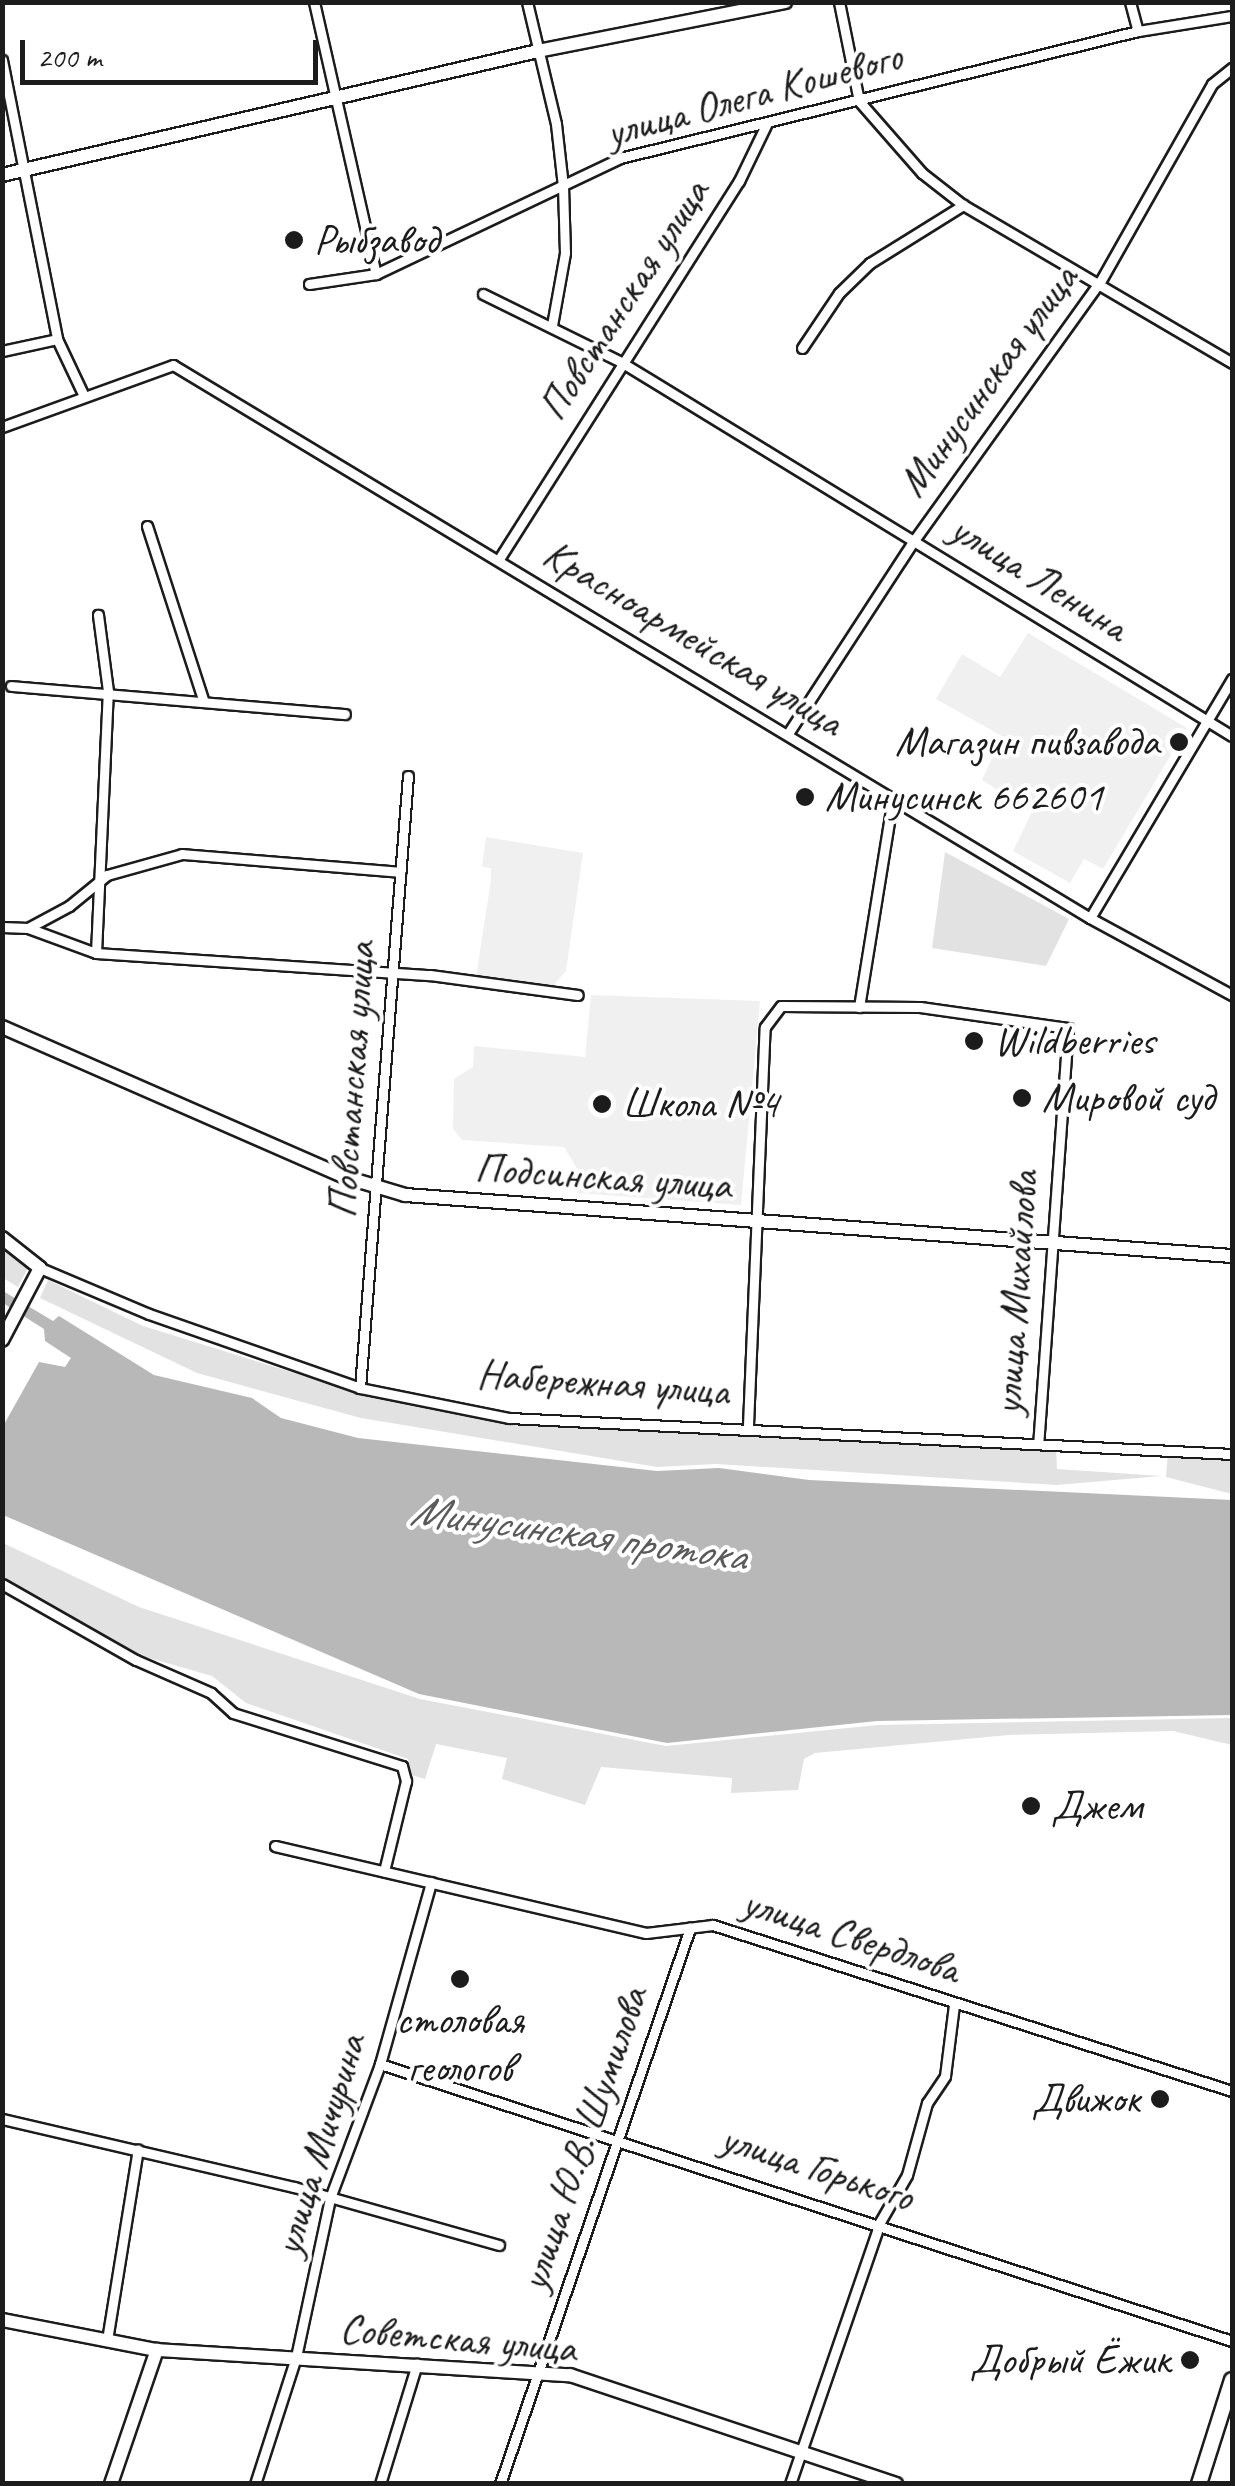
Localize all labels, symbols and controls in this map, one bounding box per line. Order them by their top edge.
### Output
scale bar [25,20,322,82]
street label: улица Олега Кошевого [601,31,907,159]
text: 200 m [37,38,102,76]
street label: Повстанская улица [527,169,721,431]
place label: Рыбзавод [314,215,439,265]
marker: Рыбзавод [283,229,305,251]
street label: Минусинская улица [886,254,1090,508]
street label: улица Ленина [941,504,1137,652]
street label: Красноармейская улица [533,528,853,748]
place label: Магазин пивзавода [895,717,1159,767]
marker: Магазин пивзавода [1168,731,1190,753]
place label: Минусинск 662601 [825,772,1103,822]
marker: Минусинск 662601 [794,786,816,808]
street label: Повстанская улица [317,939,387,1221]
place label: Wildberries [994,1016,1155,1066]
marker: Wildberries [963,1030,985,1052]
place label: Мировой суд [1042,1073,1214,1123]
place label: Школа №4 [622,1079,778,1129]
marker: Мировой суд [1011,1087,1033,1109]
marker: Школа №4 [591,1093,613,1115]
street label: Подсинская улица [472,1143,734,1211]
street label: улица Михайлова [982,1169,1050,1417]
street label: Набережная улица [473,1349,733,1417]
water label: Минусинская протока [408,1483,748,1583]
place label: Джем [1051,1781,1142,1831]
marker: Джем [1020,1795,1042,1817]
street label: улица Свердлова [737,1877,965,1995]
marker: столовая геологов [449,1968,471,1990]
street label: улица Ю.В. Шумилова [508,1981,660,2297]
place label: столовая геологов [396,1995,524,2094]
street label: улица Мичурина [262,2028,378,2262]
place label: Движок [1031,2074,1140,2124]
marker: Движок [1149,2088,1171,2110]
street label: улица Горького [715,2114,919,2222]
street label: Советская улица [336,2303,580,2375]
place label: Добрый Ёжик [970,2335,1170,2385]
marker: Добрый Ёжик [1179,2349,1201,2371]

